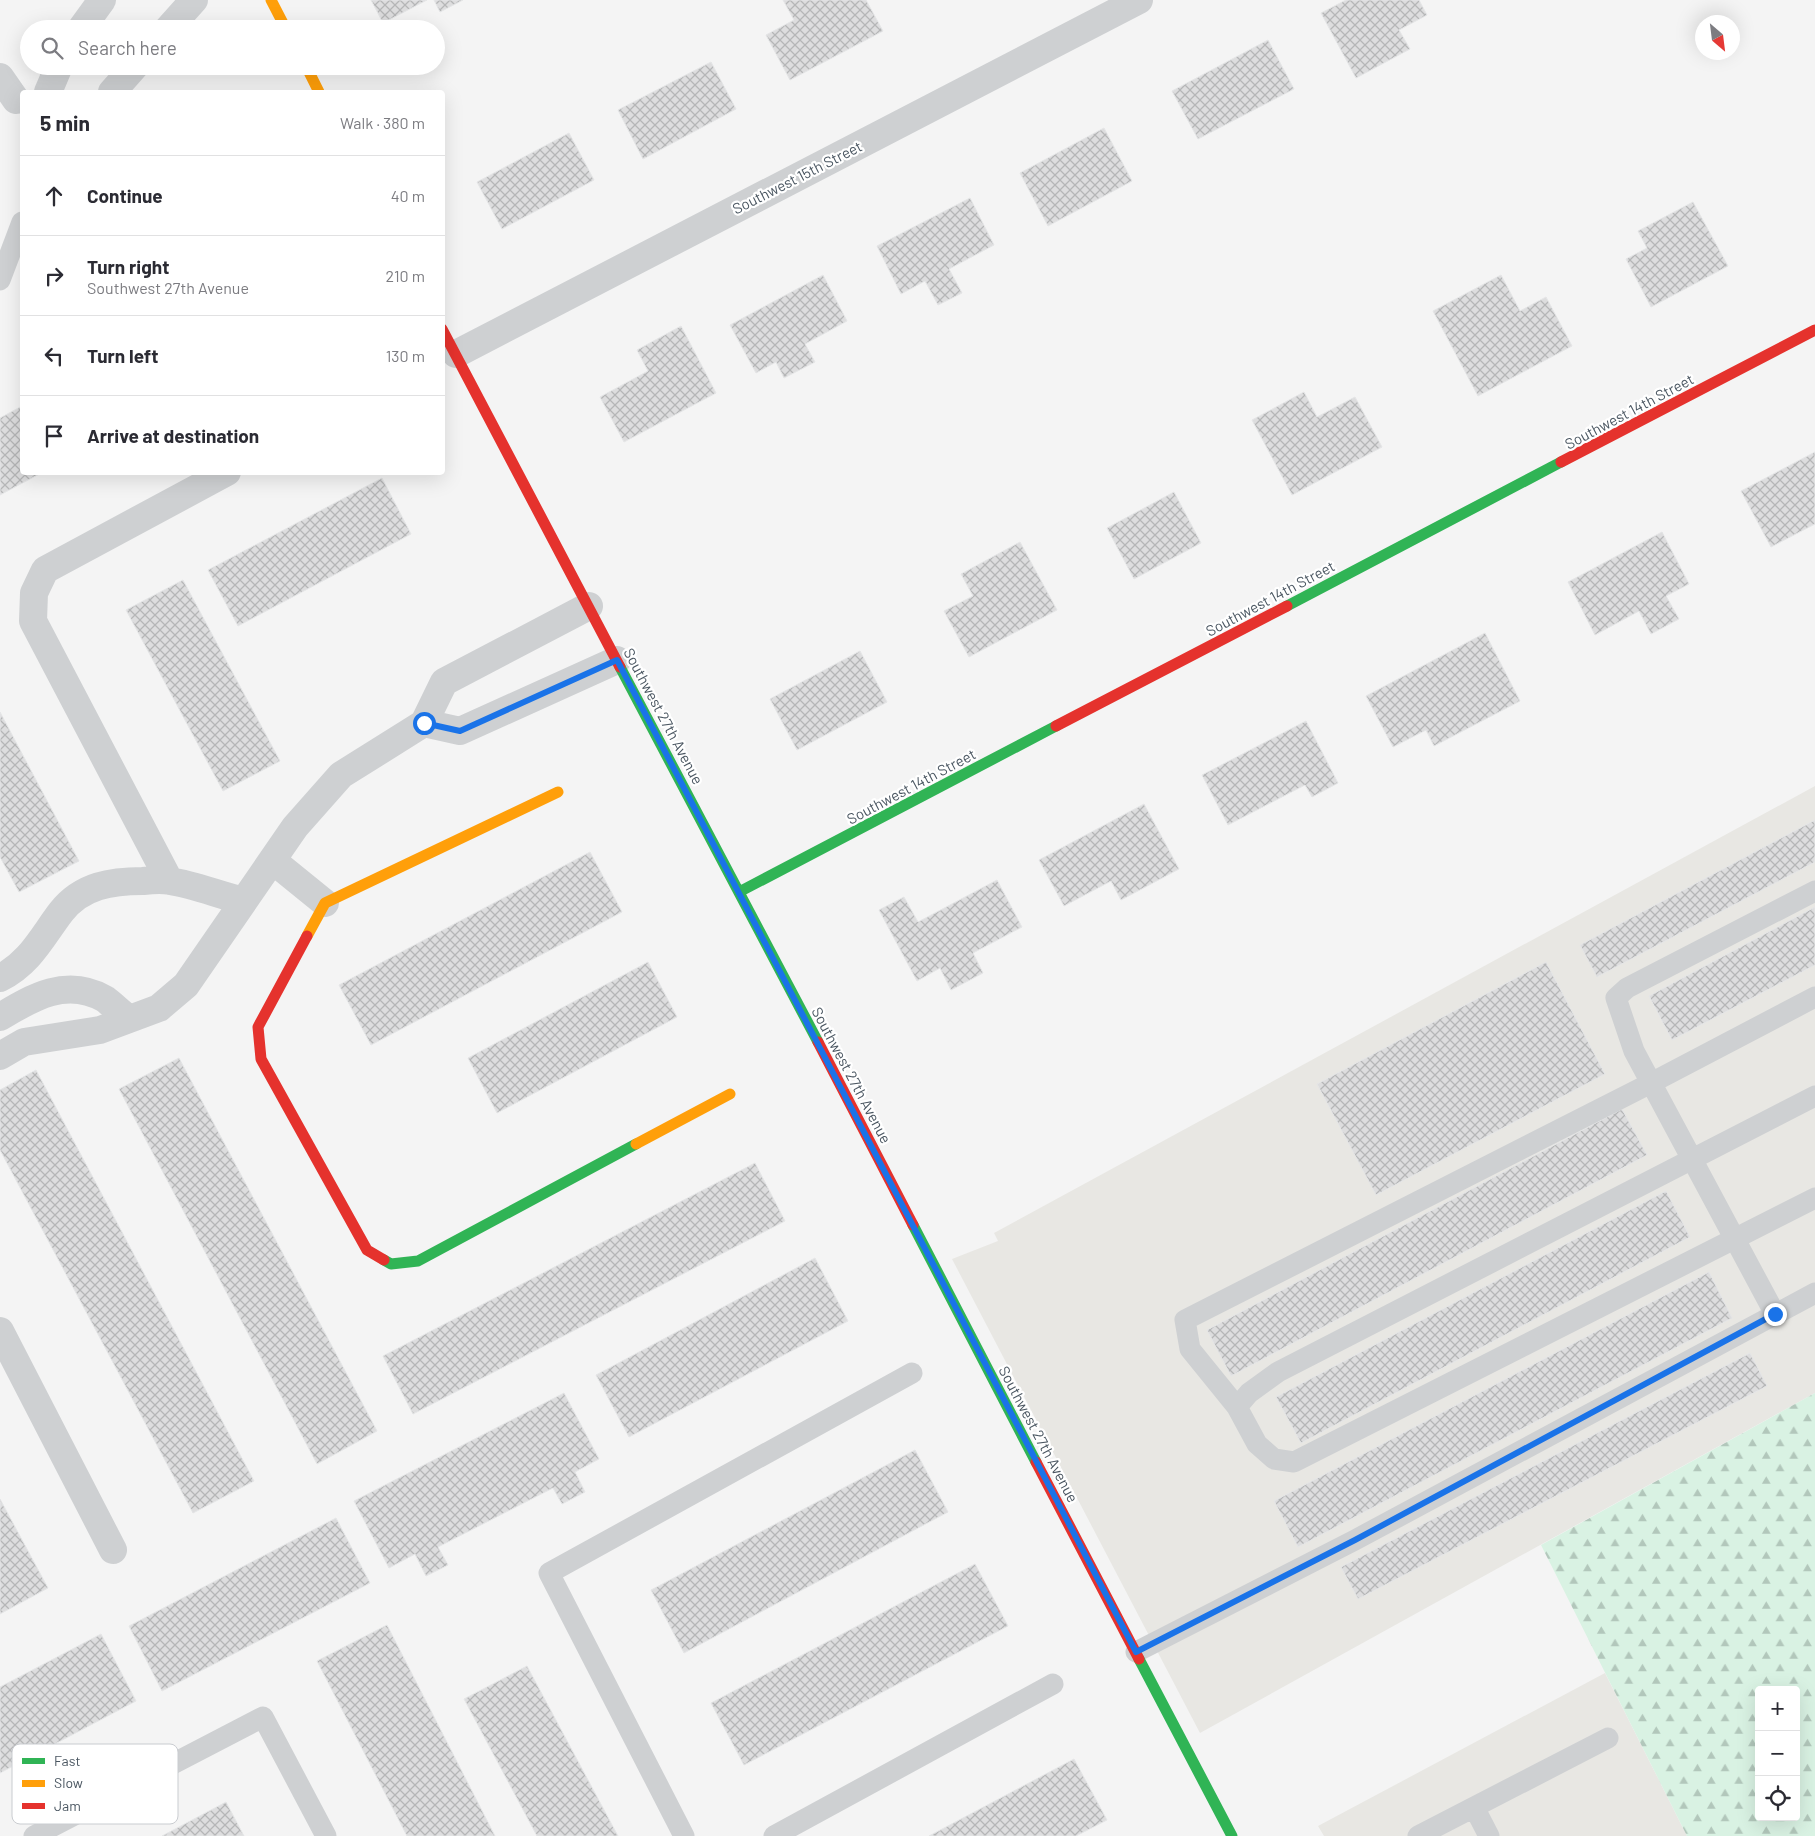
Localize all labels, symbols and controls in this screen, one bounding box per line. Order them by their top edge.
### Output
north arrow [1695,15,1740,60]
search box [20,20,445,75]
icon: search [38,34,66,62]
text: Search here [78,36,177,59]
text: 5 min [40,110,90,135]
text: Walk · 380 m [340,113,425,132]
street label: Southwest 15th Street [729,137,865,217]
icon: ahead [40,182,68,210]
text: Continue [87,184,163,207]
text: 40 m [391,186,425,205]
text: Turn right [87,255,169,278]
icon: right [40,262,68,290]
text: 210 m [386,266,425,285]
text: Southwest 27th Avenue [87,278,249,297]
icon: left [40,342,68,370]
text: Turn left [87,344,158,367]
text: 130 m [386,346,425,365]
street label: Southwest 14th Street [1561,369,1697,453]
icon: arrive [40,422,68,450]
text: Arrive at destination [87,424,259,447]
street label: Southwest 14th Street [1202,556,1338,640]
street label: Southwest 27th Avenue [620,645,708,787]
route start [413,712,436,735]
street label: Southwest 14th Street [843,744,979,828]
street label: Southwest 27th Avenue [808,1004,896,1146]
route end [1764,1303,1787,1326]
street label: Southwest 27th Avenue [995,1363,1083,1505]
map controls [1755,1686,1800,1821]
button: + [1755,1686,1800,1731]
button: − [1755,1731,1800,1776]
legend [12,1744,178,1824]
text: Fast [54,1752,80,1769]
text: Slow [54,1774,83,1791]
button: locate [1755,1776,1800,1821]
text: Jam [54,1797,81,1814]

